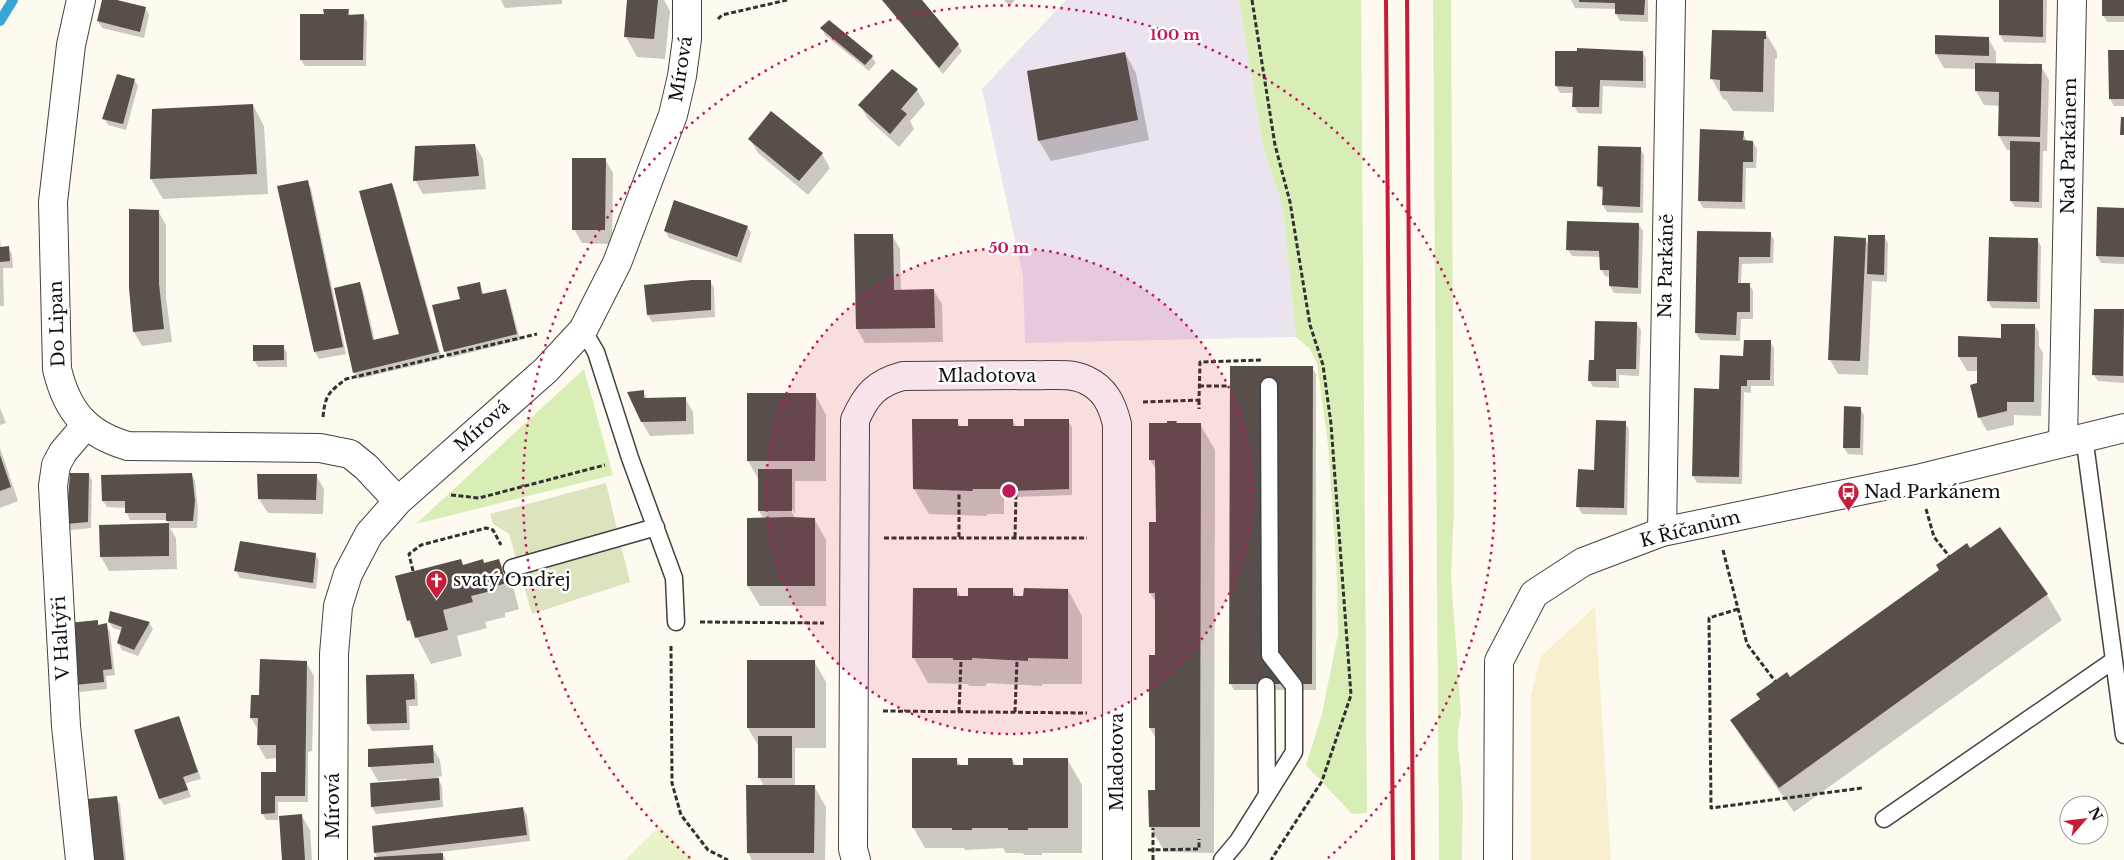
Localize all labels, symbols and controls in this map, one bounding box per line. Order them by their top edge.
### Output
text: 100 m [1150,25,1200,44]
street label: Mírová [665,35,697,103]
street label: Nad Parkánem [2057,77,2081,215]
street label: Na Parkáně [1654,213,1678,319]
text: 50 m [989,238,1030,257]
street label: Do Lipan [44,280,70,368]
street label: Mladotova [938,365,1036,387]
street label: Mírová [450,396,514,456]
bus stop icon: Nad Parkánem [1836,480,1860,511]
place label: Nad Parkánem [1864,481,2001,503]
centre of rings [1000,482,1018,500]
street label: K Říčanům [1637,505,1742,552]
church icon: svatý Ondřej [425,568,449,599]
place label: svatý Ondřej [453,569,570,591]
street label: V Haltýři [48,595,74,682]
street label: Mladotova [1106,713,1128,811]
street label: Mírová [322,773,344,839]
north arrow [2059,795,2109,845]
text: N [2084,804,2107,824]

